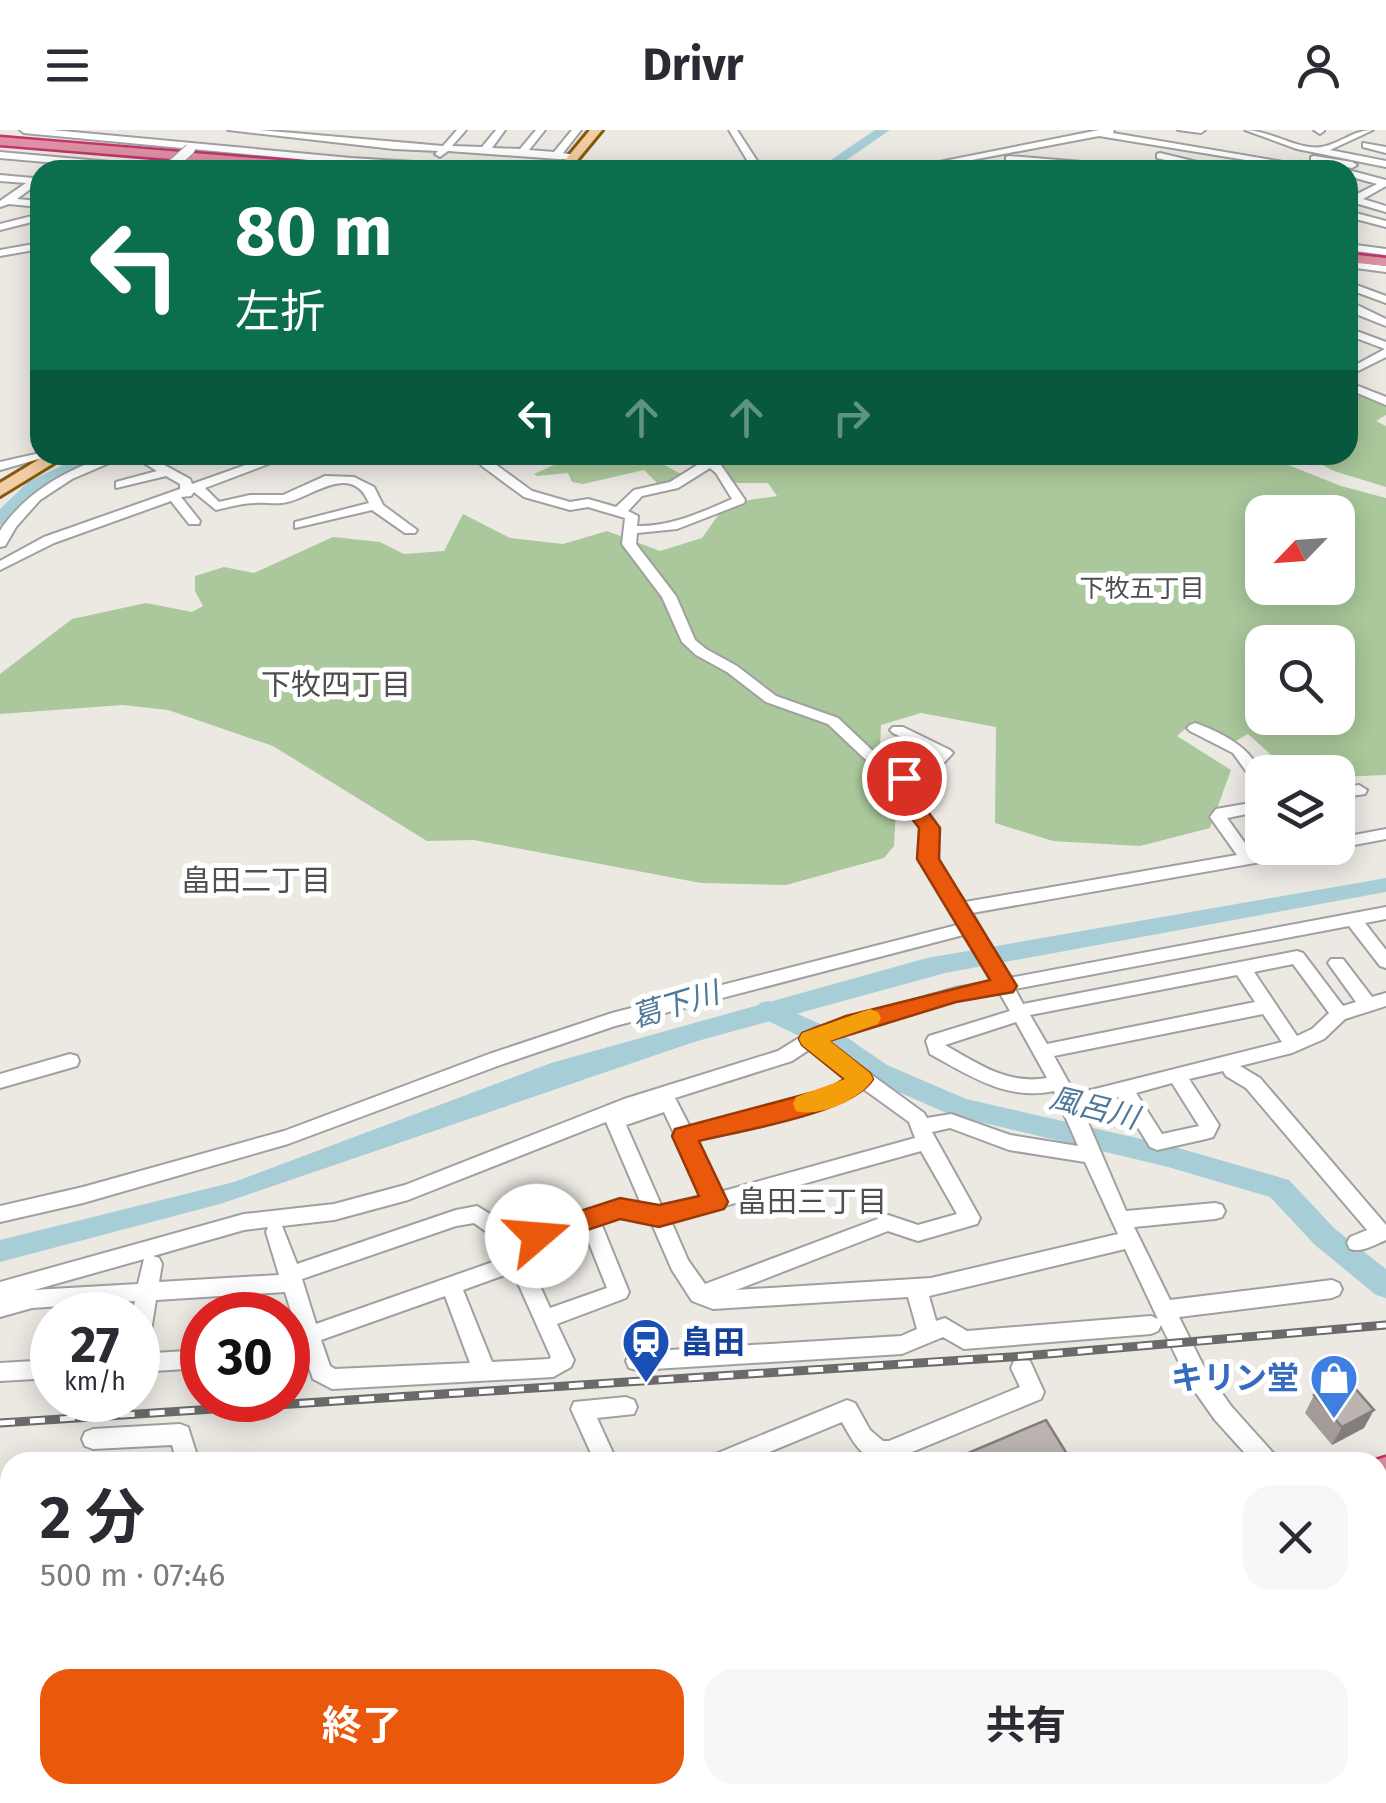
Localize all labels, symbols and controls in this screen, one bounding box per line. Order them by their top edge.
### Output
icon: menu [40,38,95,93]
text: Drivr [642,38,744,92]
icon: person [1291,38,1346,93]
text: 80 m [235,190,392,274]
icon: left [70,200,200,330]
text: 左折 [235,285,325,339]
icon: left [509,390,564,445]
icon: ahead [614,390,669,445]
icon: ahead [719,390,774,445]
icon: right [824,390,879,445]
north arrow [1245,495,1355,605]
map controls [1245,495,1355,865]
district label: 下牧五丁目 [1079,574,1205,604]
button: search [1245,625,1355,735]
district label: 下牧四丁目 [261,667,411,703]
pin [862,736,947,821]
icon: arrive [877,751,932,806]
button: layers [1245,755,1355,865]
district label: 畠田二丁目 [181,863,331,899]
water label: 葛下川 [627,974,726,1035]
water label: 風呂川 [1046,1080,1145,1137]
position arrow [485,1184,589,1288]
district label: 畠田三丁目 [737,1184,887,1220]
speed limit sign: 30 [180,1292,310,1422]
text: 27 [71,1315,119,1375]
station icon: 畠田 [620,1316,672,1384]
place label: 畠田 [681,1323,745,1361]
shop icon: キリン堂 [1308,1352,1360,1420]
place label: キリン堂 [1171,1359,1299,1397]
text: km/h [64,1367,126,1397]
text: 2 分 [40,1482,145,1554]
button: close [1243,1485,1348,1590]
text: 500 m · 07:46 [40,1556,225,1594]
button: 終了 [40,1669,684,1784]
button: 共有 [704,1669,1348,1784]

